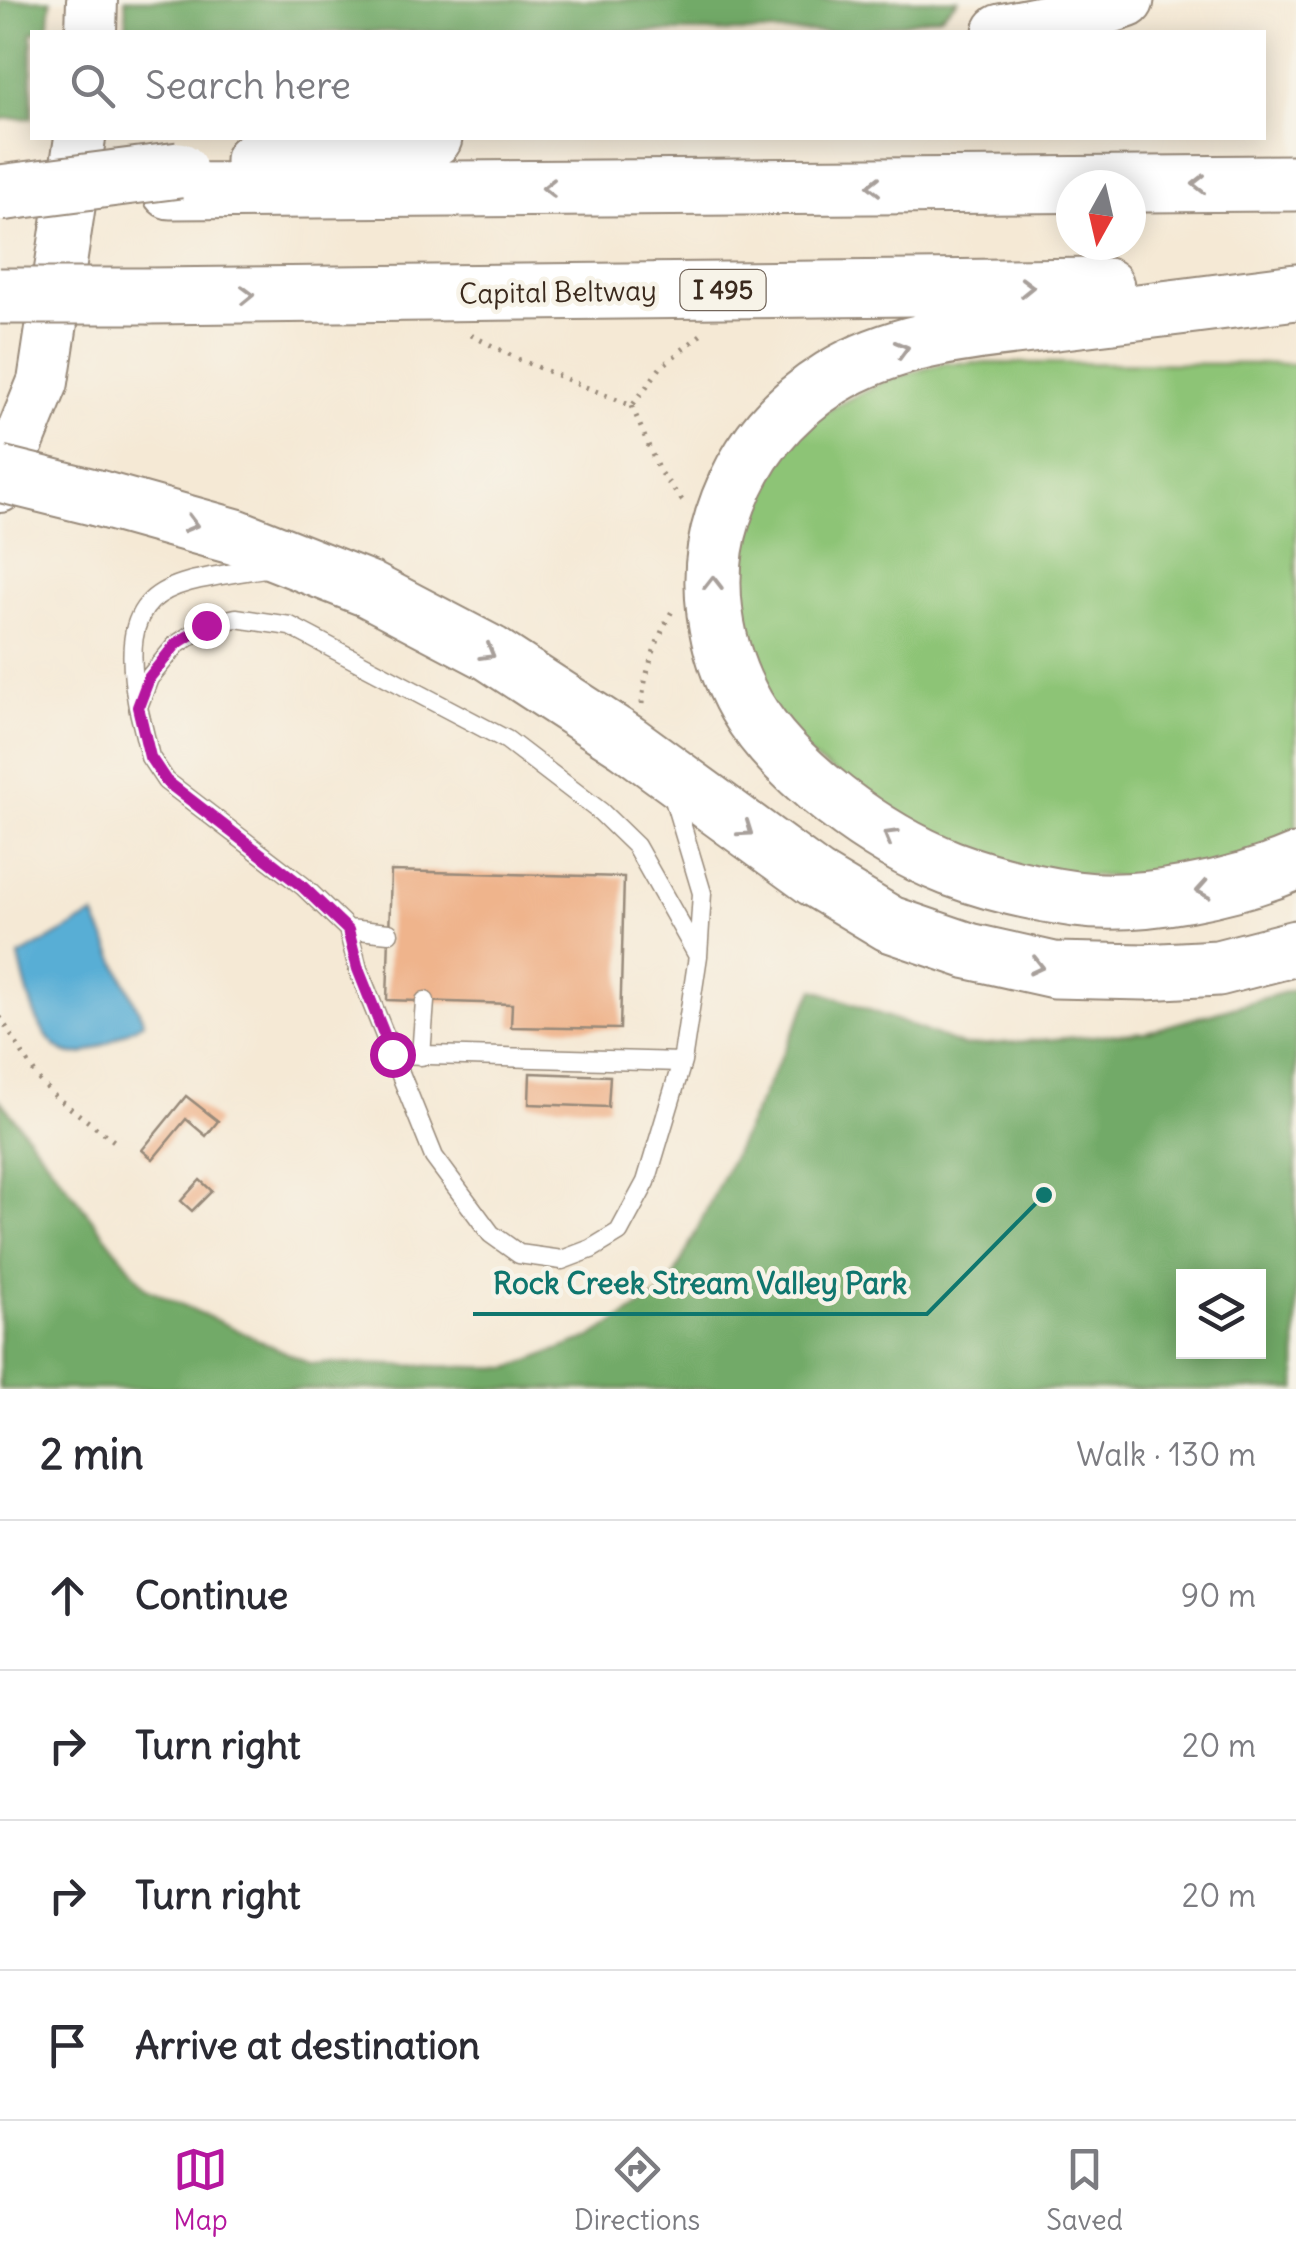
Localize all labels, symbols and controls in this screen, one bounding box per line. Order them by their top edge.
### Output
search box [30,30,1266,140]
icon: search [65,58,120,113]
text: Search here [145,62,351,109]
north arrow [1056,170,1146,260]
one-way arrow [1190,173,1206,195]
one-way arrow [865,175,880,197]
one-way arrow [540,177,556,199]
road number: I 495 [680,270,766,310]
street label: Capital Beltway [459,272,657,312]
one-way arrow [1020,276,1035,298]
one-way arrow [240,284,255,306]
one-way arrow [893,339,910,360]
one-way arrow [182,513,199,534]
one-way arrow [702,574,724,590]
route end [184,603,230,649]
one-way arrow [477,641,495,660]
one-way arrow [735,818,753,835]
one-way arrow [883,829,901,849]
one-way arrow [1194,879,1211,900]
one-way arrow [1028,954,1045,975]
route start [370,1032,416,1078]
callout: Rock Creek Stream Valley Park [473,1254,927,1314]
text: Rock Creek Stream Valley Park [493,1264,907,1302]
map controls [1176,1269,1266,1359]
button: layers [1176,1269,1266,1359]
text: 2 min [40,1428,144,1480]
text: Walk · 130 m [1076,1434,1256,1475]
icon: ahead [40,1568,95,1623]
text: Continue [135,1572,288,1619]
text: 90 m [1181,1575,1256,1616]
icon: right [40,1718,95,1773]
text: Turn right [135,1722,301,1769]
text: 20 m [1182,1725,1256,1766]
icon: right [40,1868,95,1923]
text: Turn right [135,1872,301,1919]
text: 20 m [1182,1875,1256,1916]
icon: arrive [40,2018,95,2073]
text: Arrive at destination [135,2022,480,2069]
tab: Map [173,2142,228,2238]
tab: Directions [574,2142,700,2238]
tab: Saved [1046,2142,1123,2238]

